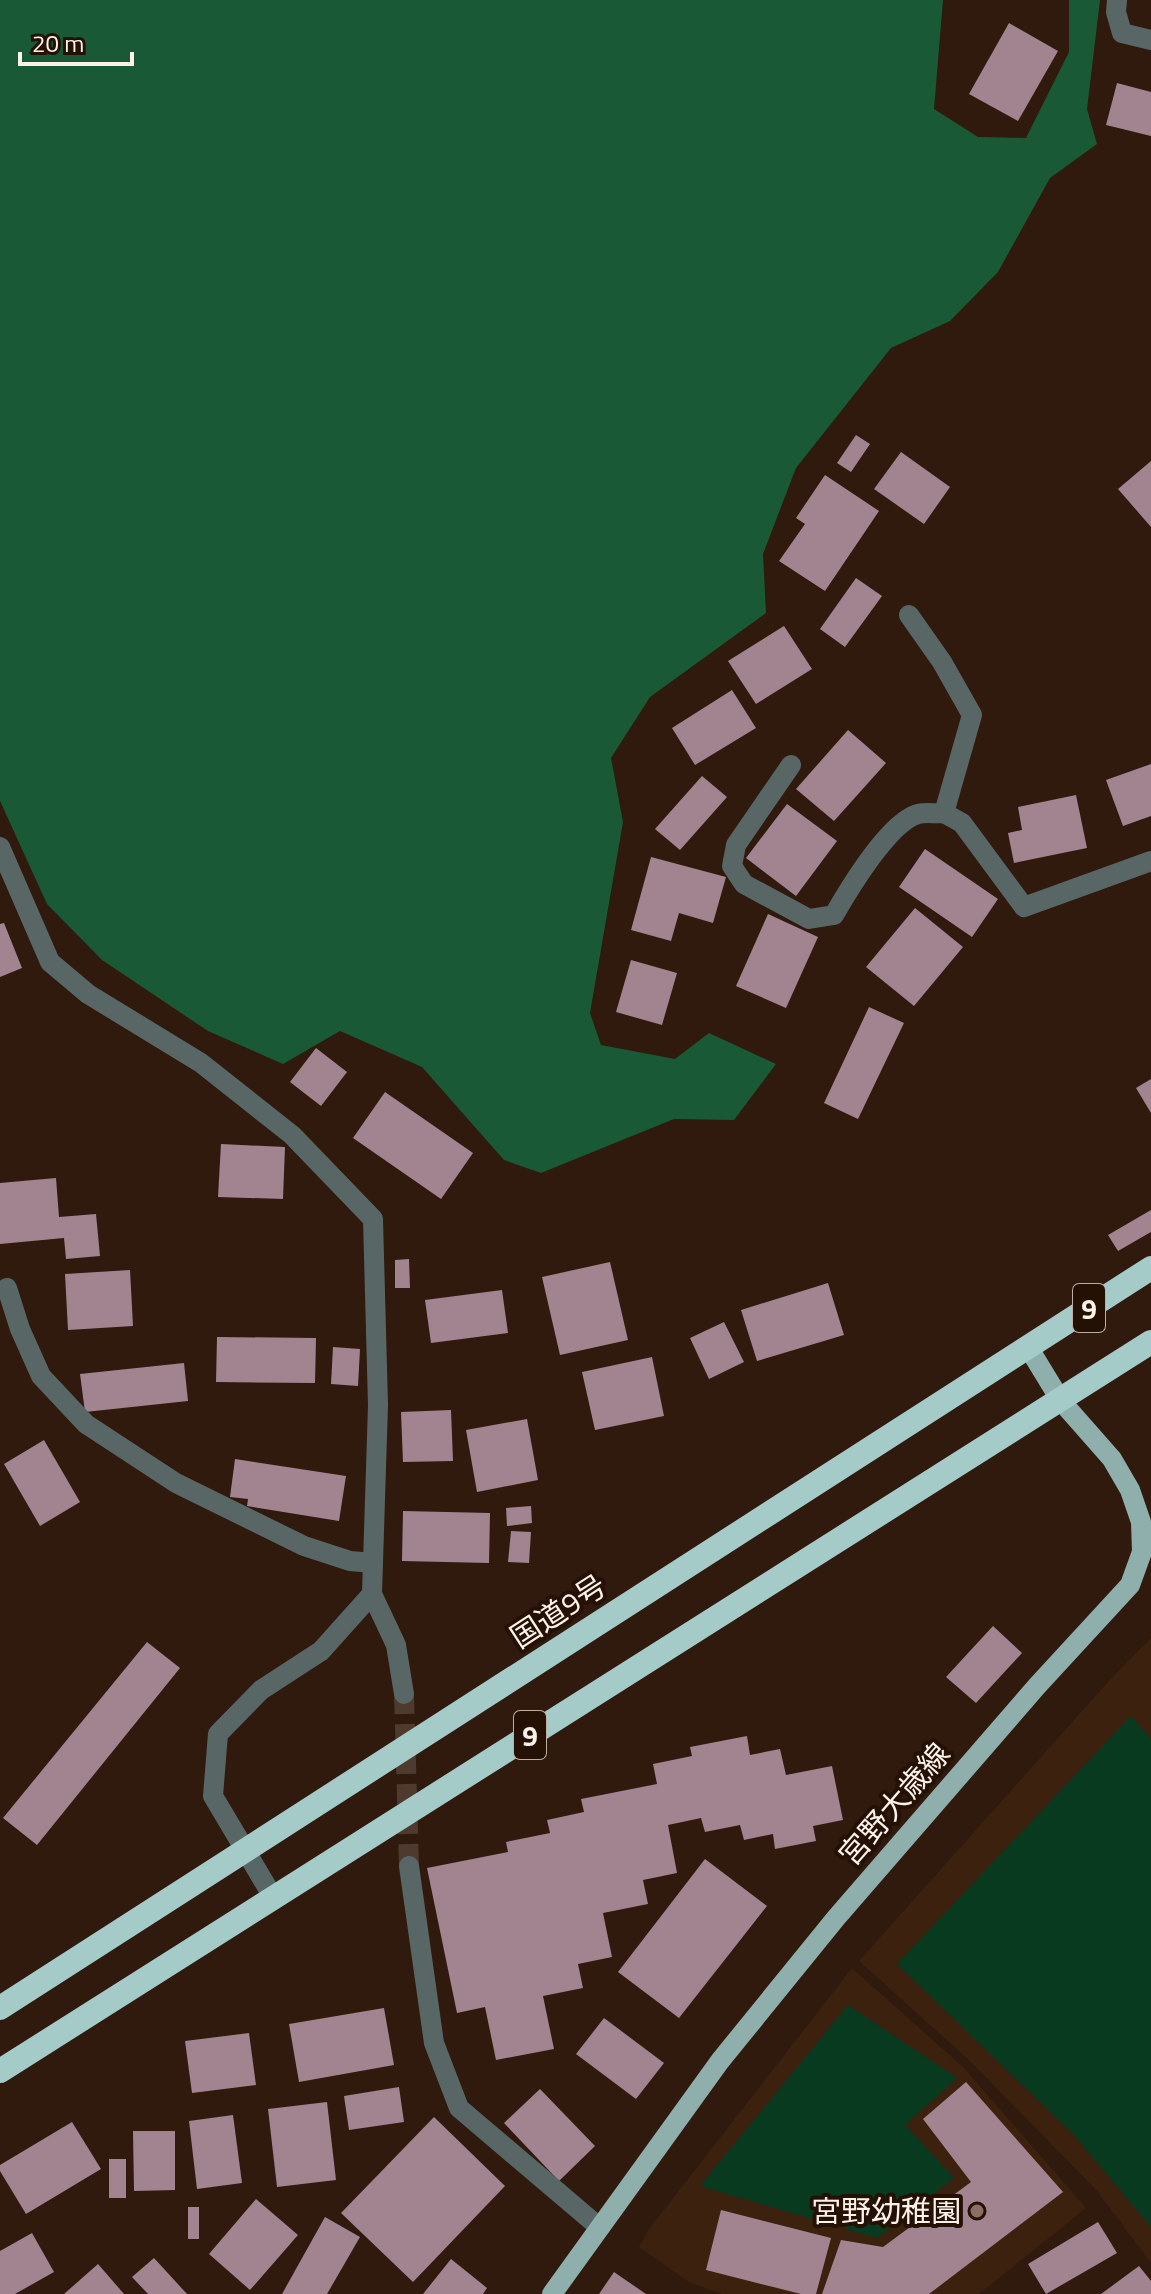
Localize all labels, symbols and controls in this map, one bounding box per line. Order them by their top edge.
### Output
scale bar [20,16,132,66]
text: 20 m [32,25,84,61]
road number: 9 [1073,1284,1105,1332]
street label: 国道9号 [501,1563,615,1659]
road number: 9 [514,1711,546,1759]
street label: 宮野大歳線 [827,1732,961,1876]
place label: 宮野幼稚園 [811,2188,961,2234]
marker: 宮野幼稚園 [968,2202,986,2220]

